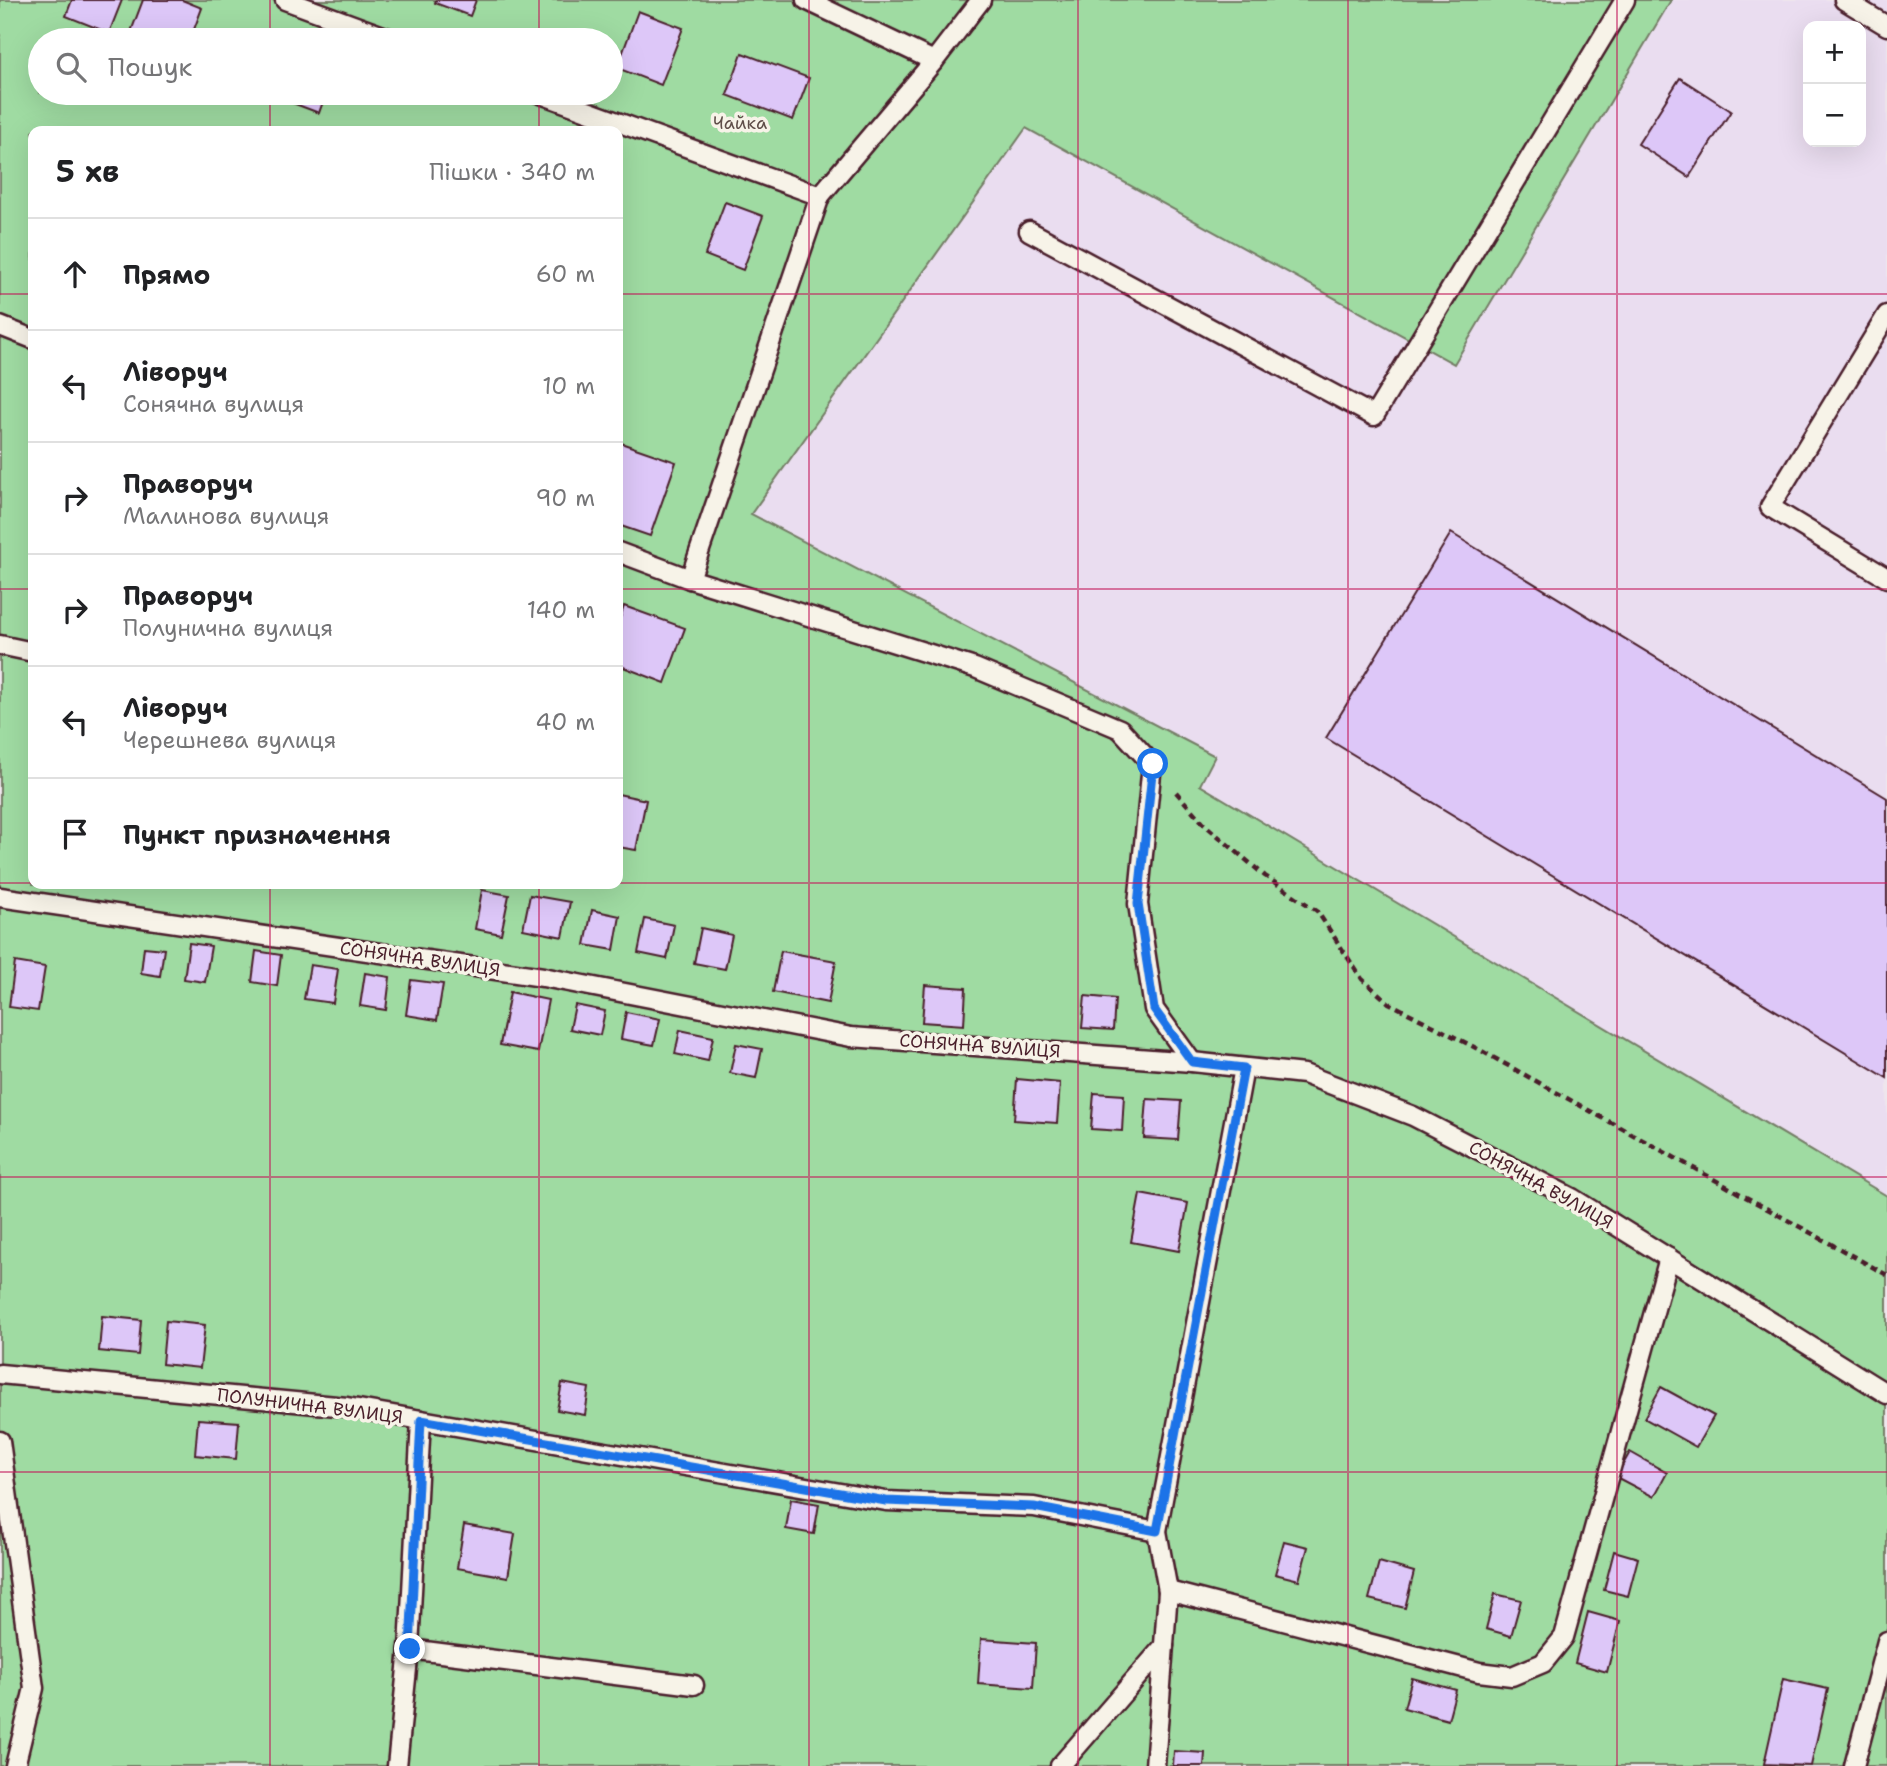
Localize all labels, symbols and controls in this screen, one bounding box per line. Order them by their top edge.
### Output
map controls [1803,21,1866,147]
button: + [1803,21,1866,84]
search box [28,28,623,105]
icon: search [52,48,90,86]
text: Пошук [108,49,192,84]
button: − [1803,84,1866,147]
park label: Чайка [713,111,767,135]
text: 5 хв [56,151,119,192]
text: Пішки · 340 m [429,157,595,187]
icon: ahead [56,255,94,293]
text: Прямо [123,257,211,292]
text: 60 m [536,259,595,289]
text: Ліворуч [123,354,228,389]
icon: left [56,367,94,405]
text: 10 m [542,371,595,401]
text: Сонячна вулиця [123,389,304,419]
text: Праворуч [123,466,253,501]
icon: right [56,479,94,517]
text: 90 m [535,483,595,513]
text: Малинова вулиця [123,501,329,531]
text: Праворуч [123,578,253,613]
icon: right [56,591,94,629]
text: 140 m [527,595,595,625]
text: Полунична вулиця [123,613,333,643]
text: Ліворуч [123,690,228,725]
icon: left [56,703,94,741]
text: 40 m [535,707,595,737]
text: Черешнева вулиця [123,725,336,755]
route start [1137,748,1168,779]
icon: arrive [56,815,94,853]
text: Пункт призначення [123,817,391,852]
street label: СОНЯЧНА ВУЛИЦЯ [338,936,502,982]
street label: СОНЯЧНА ВУЛИЦЯ [899,1028,1061,1064]
street label: СОНЯЧНА ВУЛИЦЯ [1465,1135,1617,1235]
street label: ПОЛУНИЧНА ВУЛИЦЯ [216,1383,404,1429]
route end [394,1633,425,1664]

